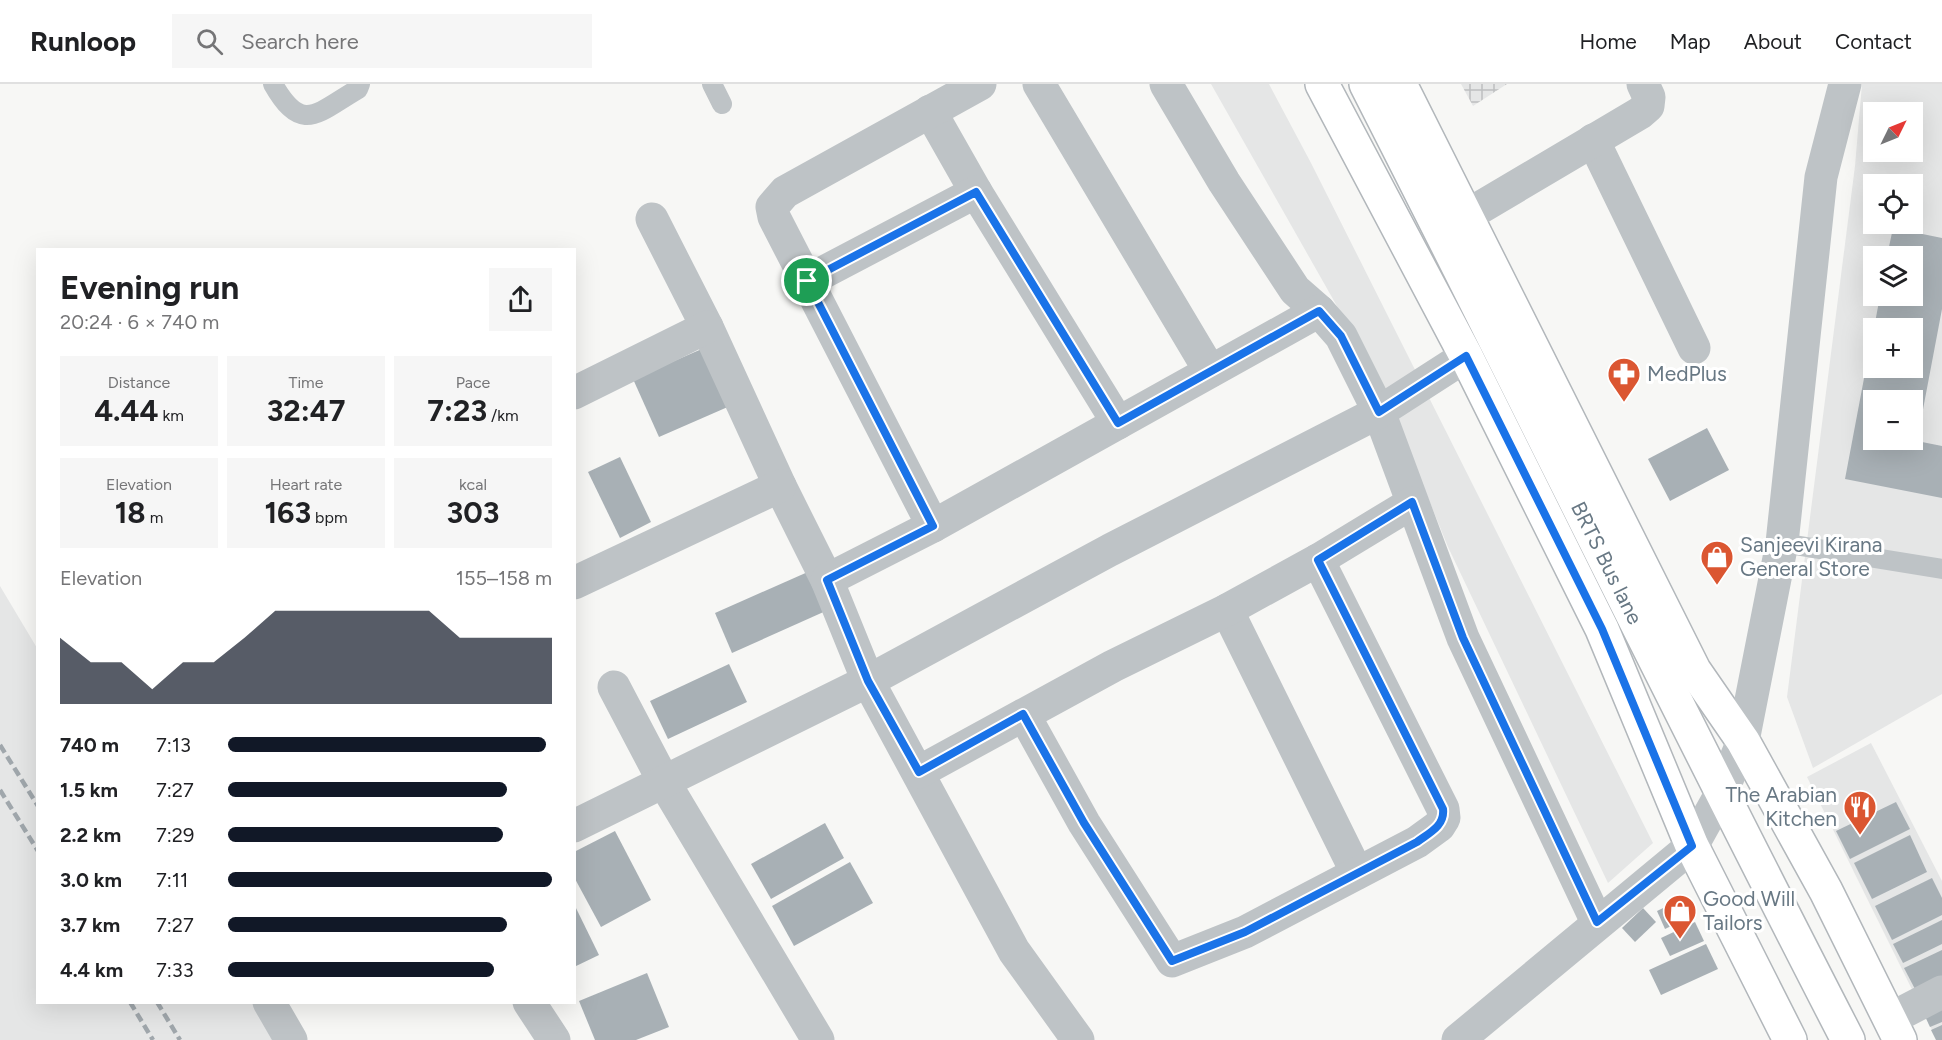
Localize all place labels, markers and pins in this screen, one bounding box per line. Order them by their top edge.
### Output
pin [781,255,832,306]
pharmacy icon: MedPlus [1606,356,1642,403]
place label: MedPlus [1647,361,1727,386]
place label: Sanjeevi Kirana General Store [1740,532,1883,581]
shop icon: Sanjeevi Kirana General Store [1699,539,1735,586]
place label: The Arabian Kitchen [1725,782,1837,831]
restaurant icon: The Arabian Kitchen [1842,789,1878,836]
place label: Good Will Tailors [1703,886,1795,935]
shop icon: Good Will Tailors [1662,893,1698,940]

